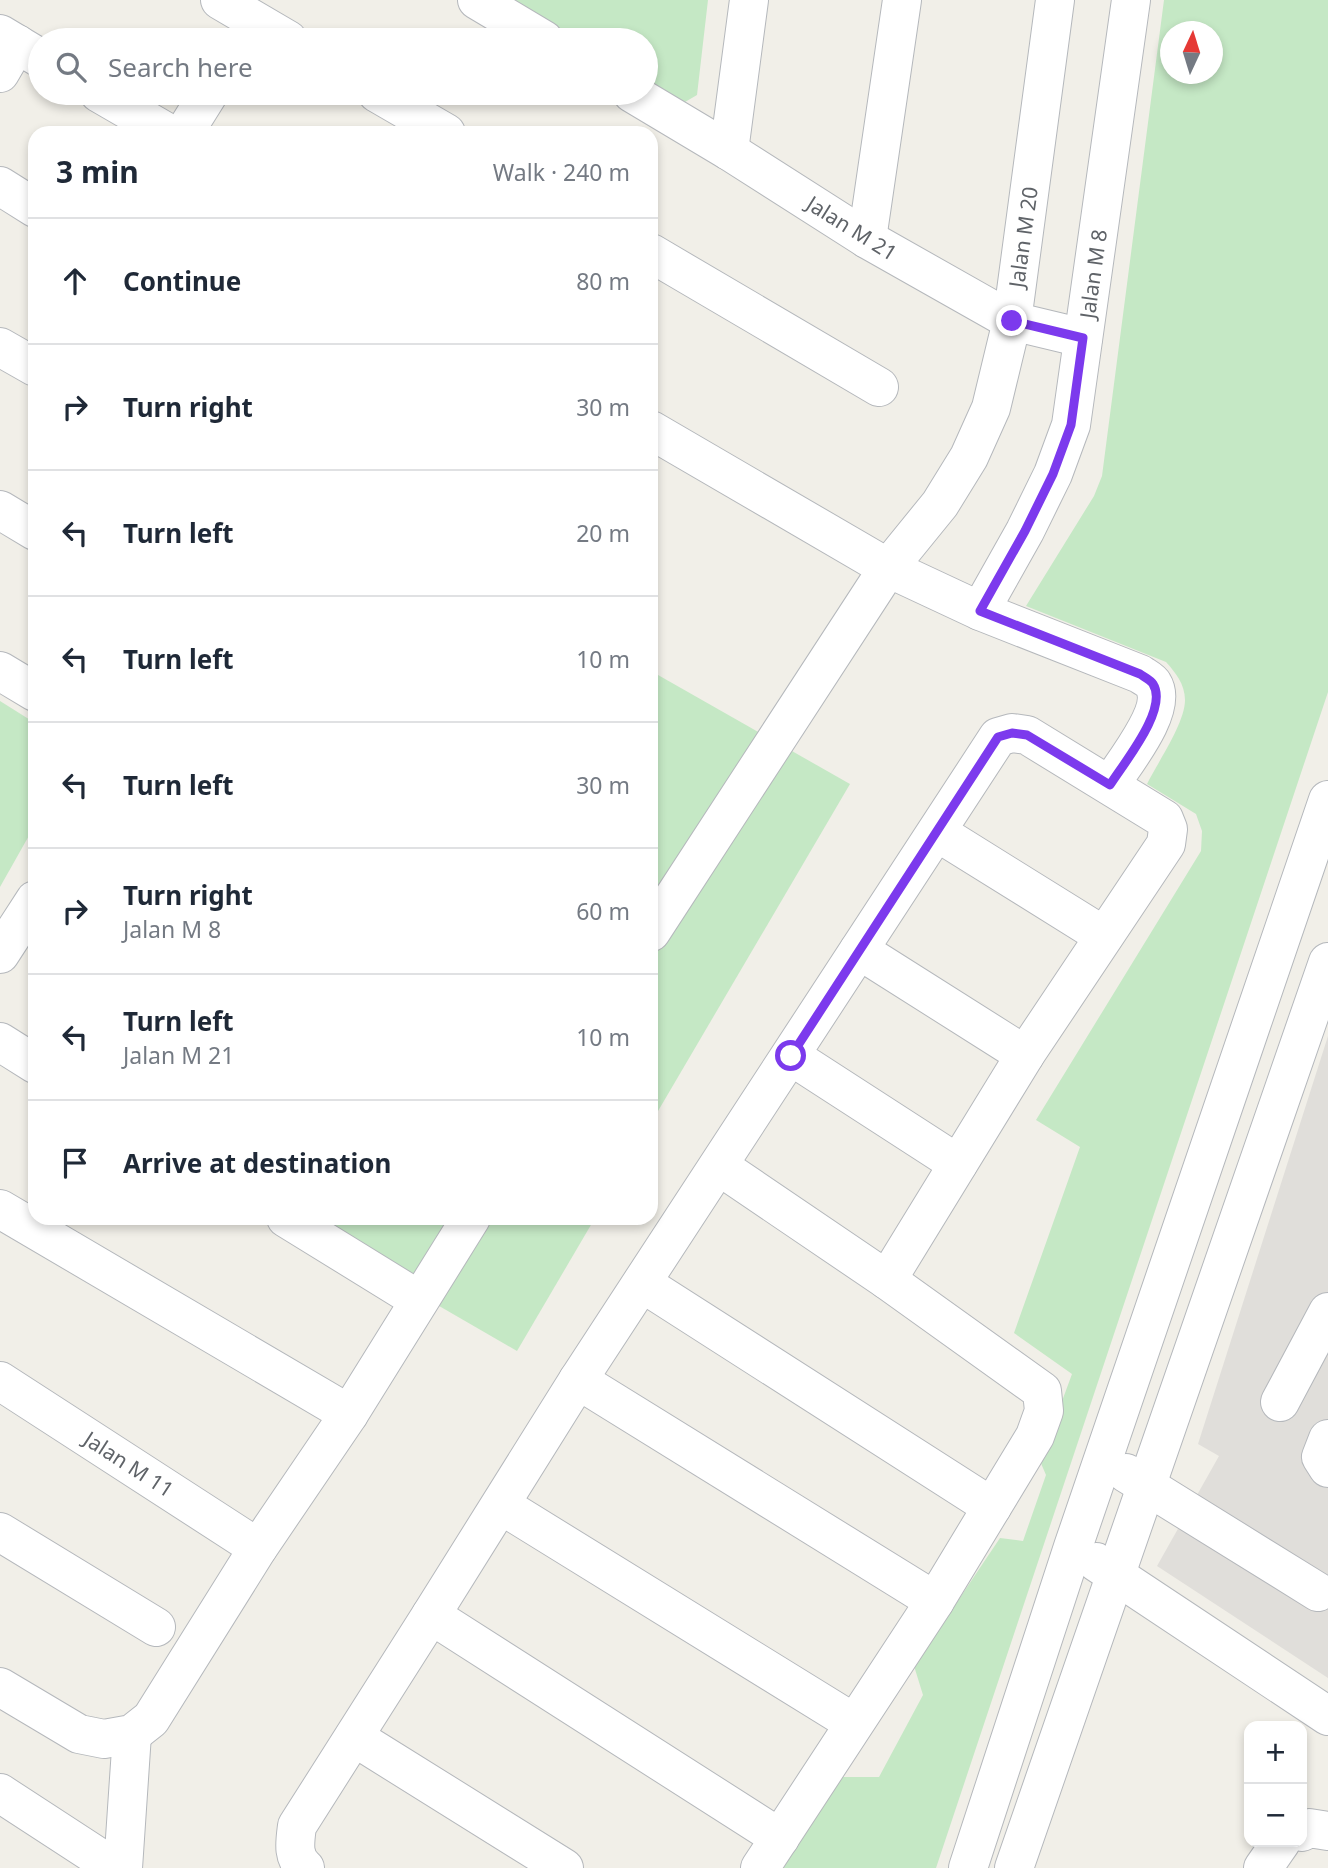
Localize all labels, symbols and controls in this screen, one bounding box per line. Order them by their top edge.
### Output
north arrow [1160,21,1223,84]
search box [28,28,658,105]
icon: search [52,48,90,86]
text: Search here [108,49,253,85]
text: 3 min [56,151,139,192]
text: Walk · 240 m [493,156,630,188]
street label: Jalan M 20 [1002,185,1044,291]
street label: Jalan M 21 [800,188,903,267]
street label: Jalan M 8 [1073,228,1113,322]
icon: ahead [56,262,94,300]
text: Continue [123,263,241,299]
text: 80 m [576,265,630,297]
route end [996,305,1027,336]
icon: right [56,388,94,426]
text: Turn right [123,389,253,425]
text: 30 m [576,391,630,423]
icon: left [56,514,94,552]
text: Turn left [123,515,234,551]
text: 20 m [576,517,630,549]
icon: left [56,640,94,678]
text: Turn left [123,641,234,677]
text: 10 m [576,643,630,675]
icon: left [56,766,94,804]
text: Turn left [123,767,234,803]
text: 30 m [576,769,630,801]
text: Turn right [123,877,253,913]
icon: right [56,892,94,930]
text: 60 m [576,895,630,927]
text: Jalan M 8 [123,913,221,945]
text: Turn left [123,1003,234,1039]
icon: left [56,1018,94,1056]
text: 10 m [576,1021,630,1053]
text: Jalan M 21 [123,1039,234,1071]
route start [775,1040,806,1071]
icon: arrive [56,1144,94,1182]
text: Arrive at destination [123,1145,392,1181]
street label: Jalan M 11 [77,1423,179,1503]
map controls [1244,1721,1307,1847]
button: + [1244,1721,1307,1784]
button: − [1244,1784,1307,1847]

